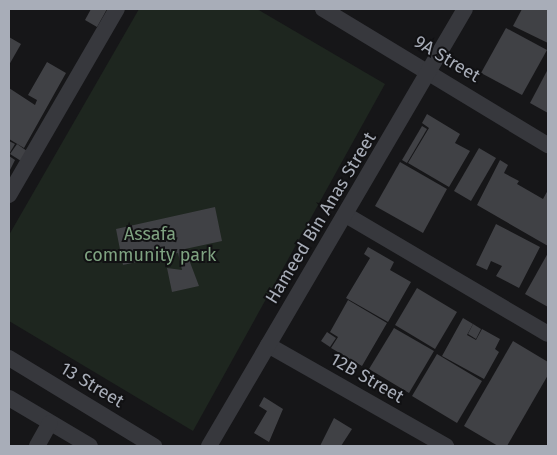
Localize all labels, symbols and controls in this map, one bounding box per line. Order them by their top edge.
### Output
street label: 9A Street [410,31,484,87]
street label: Hameed Bin Anas Street [261,128,381,308]
park label: Assafa community park [84,224,216,266]
street label: 12B Street [326,348,408,408]
street label: 13 Street [56,358,128,412]

